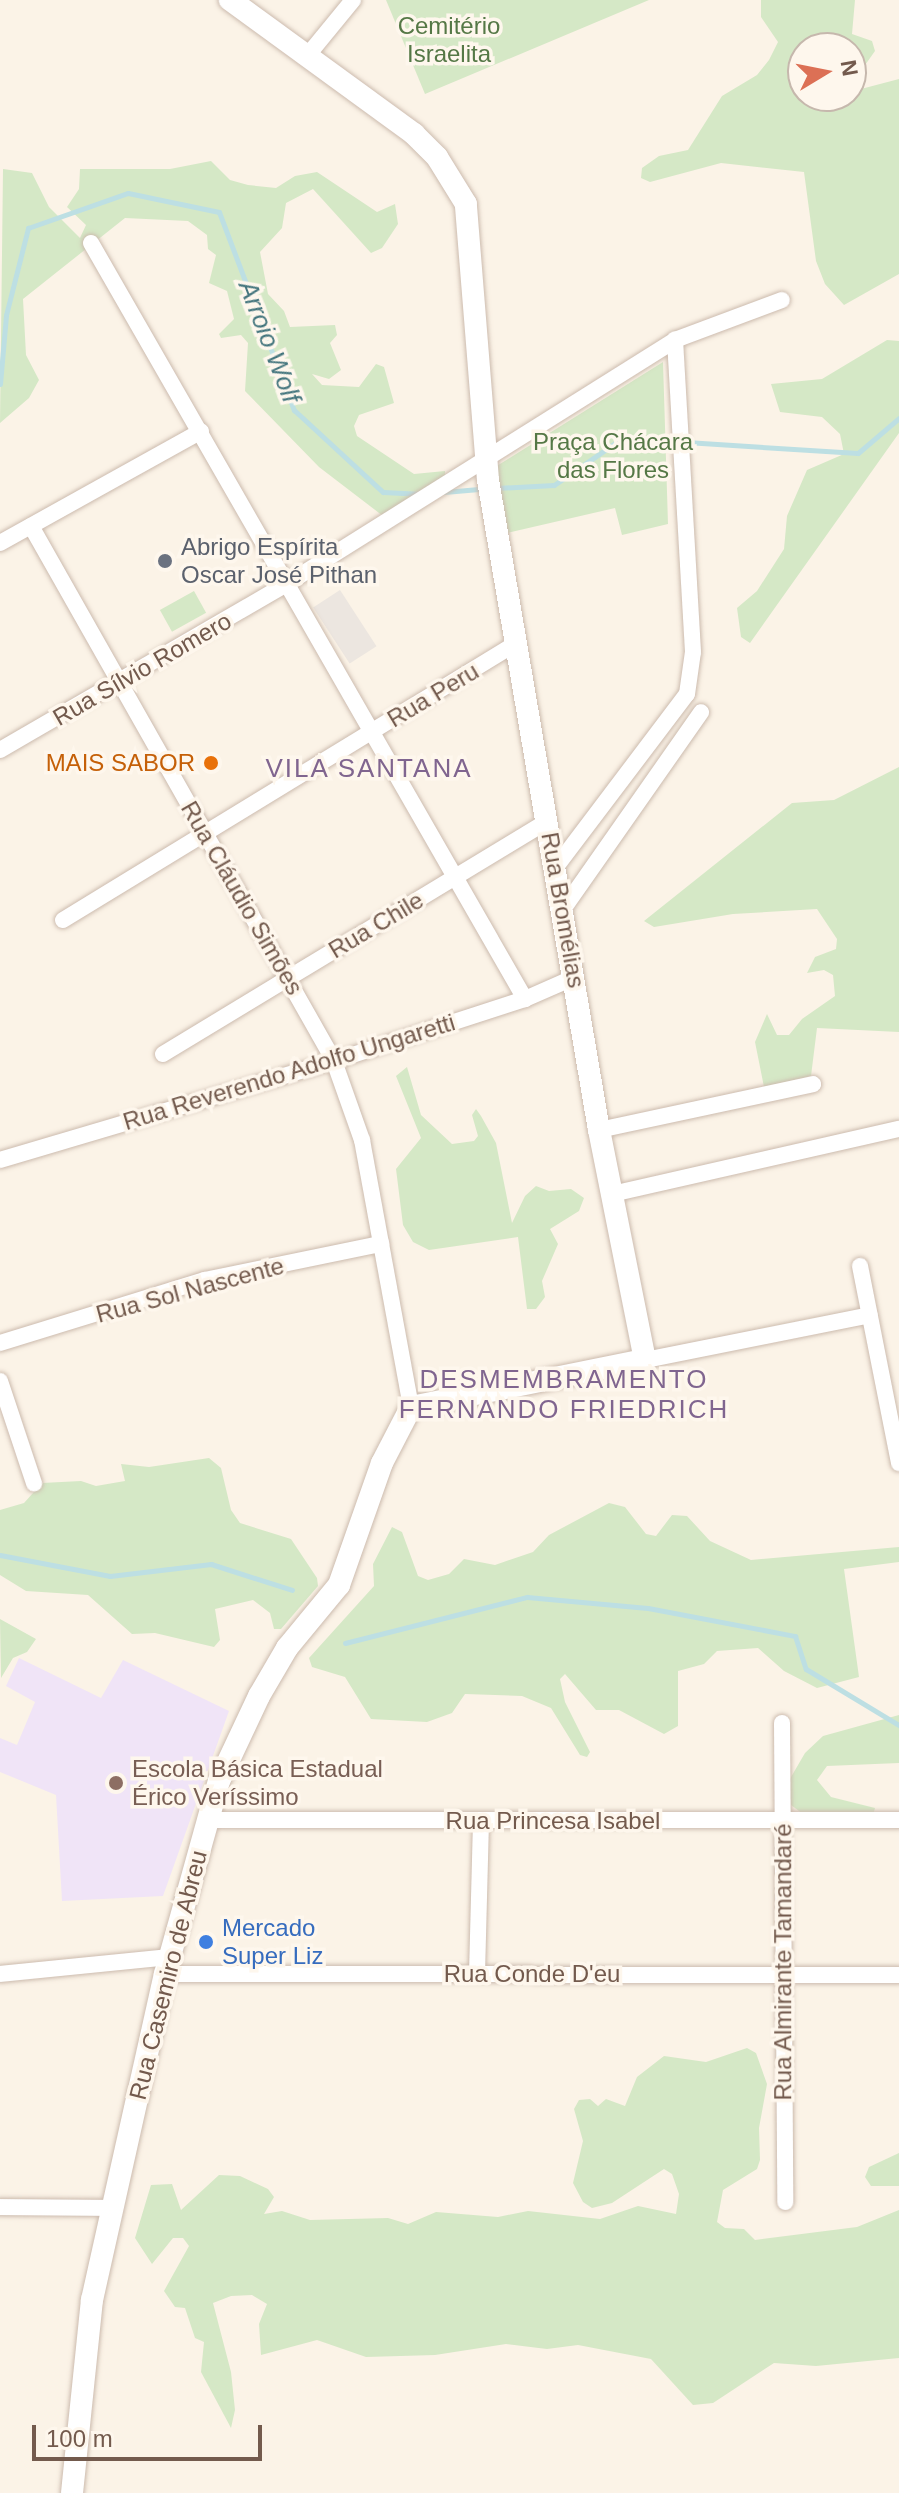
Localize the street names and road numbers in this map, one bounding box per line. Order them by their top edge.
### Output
street label: Rua Sílvio Romero [48,606,236,732]
street label: Rua Peru [382,657,484,733]
street label: Rua Cláudio Simões [175,796,309,1000]
street label: Rua Bromélias [535,830,591,990]
street label: Rua Chile [323,886,429,964]
street label: Rua Reverendo Adolfo Ungaretti [119,1008,459,1136]
street label: Rua Sol Nascente [93,1251,287,1329]
street label: Rua Princesa Isabel [446,1807,660,1835]
street label: Rua Almirante Tamandaré [769,1823,797,2101]
street label: Rua Casemiro de Abreu [123,1847,213,2103]
street label: Rua Conde D'eu [444,1960,620,1988]

